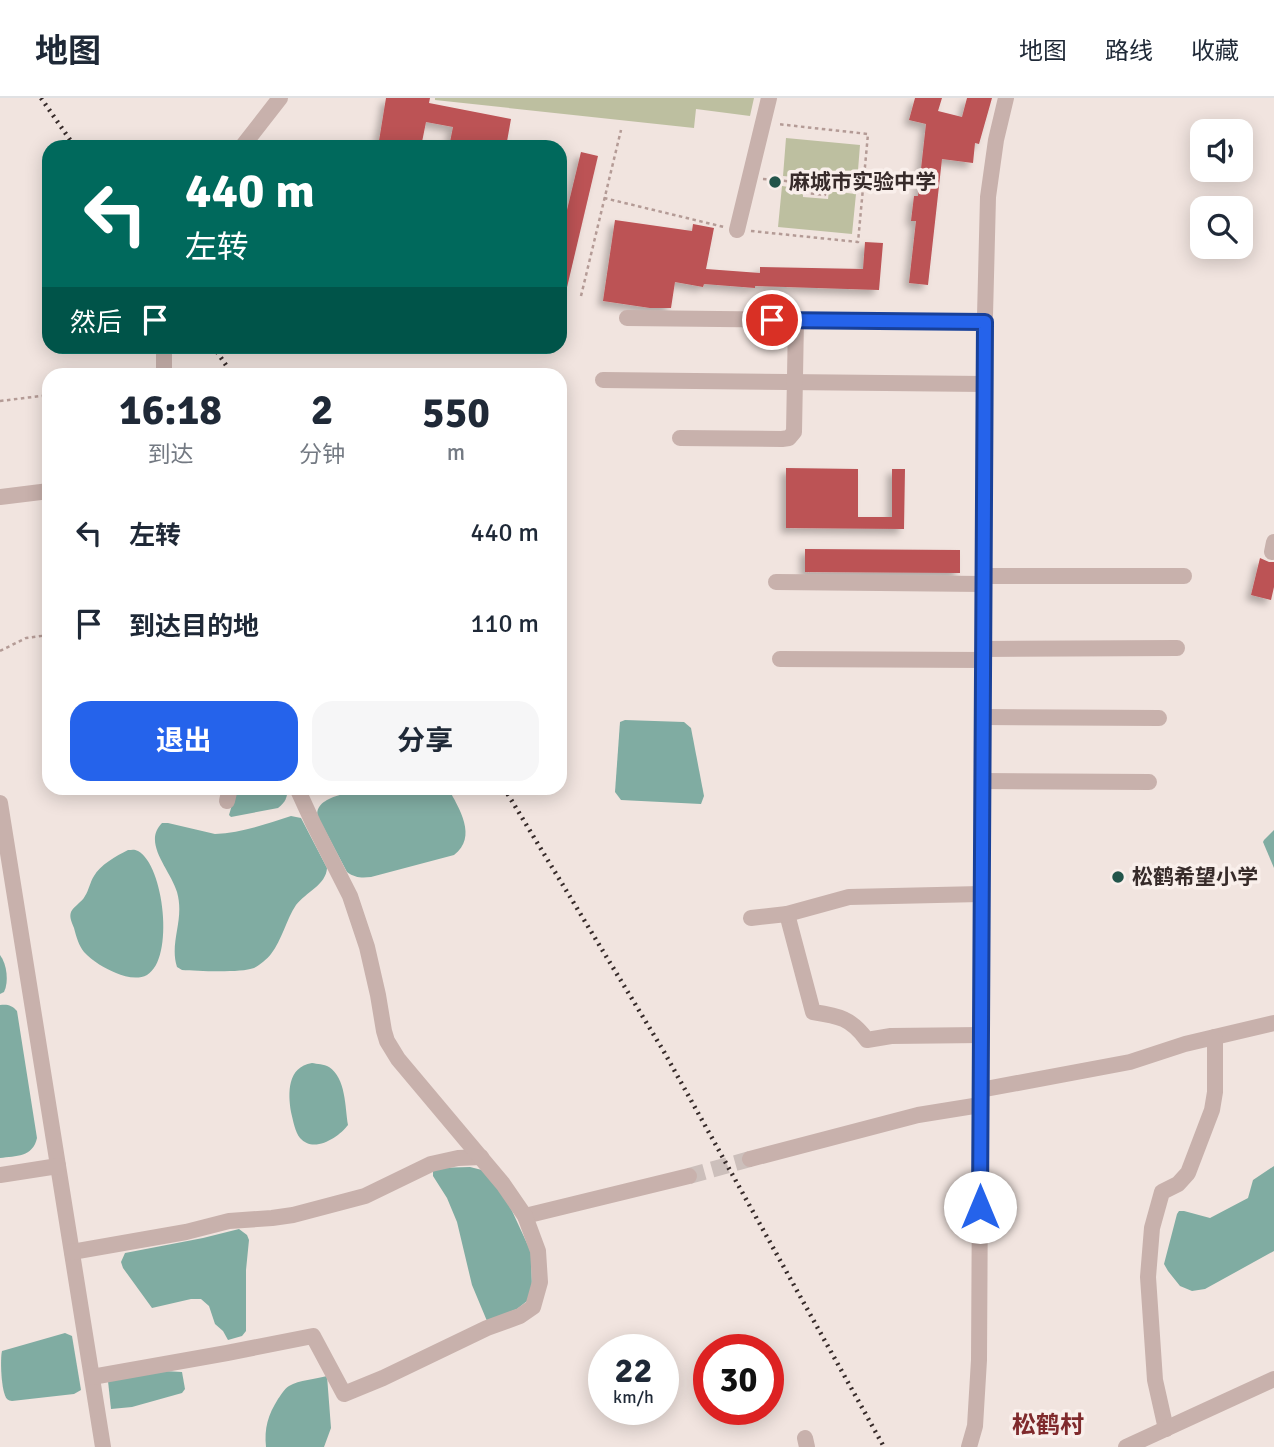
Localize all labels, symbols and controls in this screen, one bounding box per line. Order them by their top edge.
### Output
text: 地图 [35,31,101,72]
text: 地图 [1019,36,1067,66]
text: 路线 [1105,36,1153,66]
text: 收藏 [1191,36,1239,66]
map controls [1190,119,1253,259]
button: sound [1190,119,1253,182]
text: 440 m [185,161,315,221]
icon: left [70,168,161,259]
place label: 麻城市实验中学 [789,169,936,195]
marker: 麻城市实验中学 [767,174,783,190]
button: search [1190,196,1253,259]
text: 左转 [185,228,249,267]
pin [742,290,802,350]
icon: arrive [136,301,174,339]
icon: arrive [753,301,791,339]
text: 然后 [70,307,122,339]
text: 16:18 [119,385,222,436]
text: 2 [311,385,333,436]
text: 550 [422,388,490,439]
text: m [447,438,465,467]
text: 到达 [148,440,194,469]
text: 分钟 [299,440,345,469]
icon: left [70,514,108,552]
text: 440 m [470,517,539,549]
text: 左转 [129,520,181,552]
icon: arrive [70,605,108,643]
text: 110 m [470,608,539,640]
text: 到达目的地 [129,611,259,643]
button: 退出 [70,701,298,781]
button: 分享 [312,701,539,781]
place label: 松鹤希望小学 [1132,864,1258,890]
marker: 松鹤希望小学 [1110,869,1126,885]
position arrow [943,1170,1017,1244]
speed limit sign: 30 [693,1334,784,1425]
text: 22 [615,1349,652,1392]
text: km/h [613,1386,654,1408]
district label: 松鹤村 [1012,1410,1084,1440]

